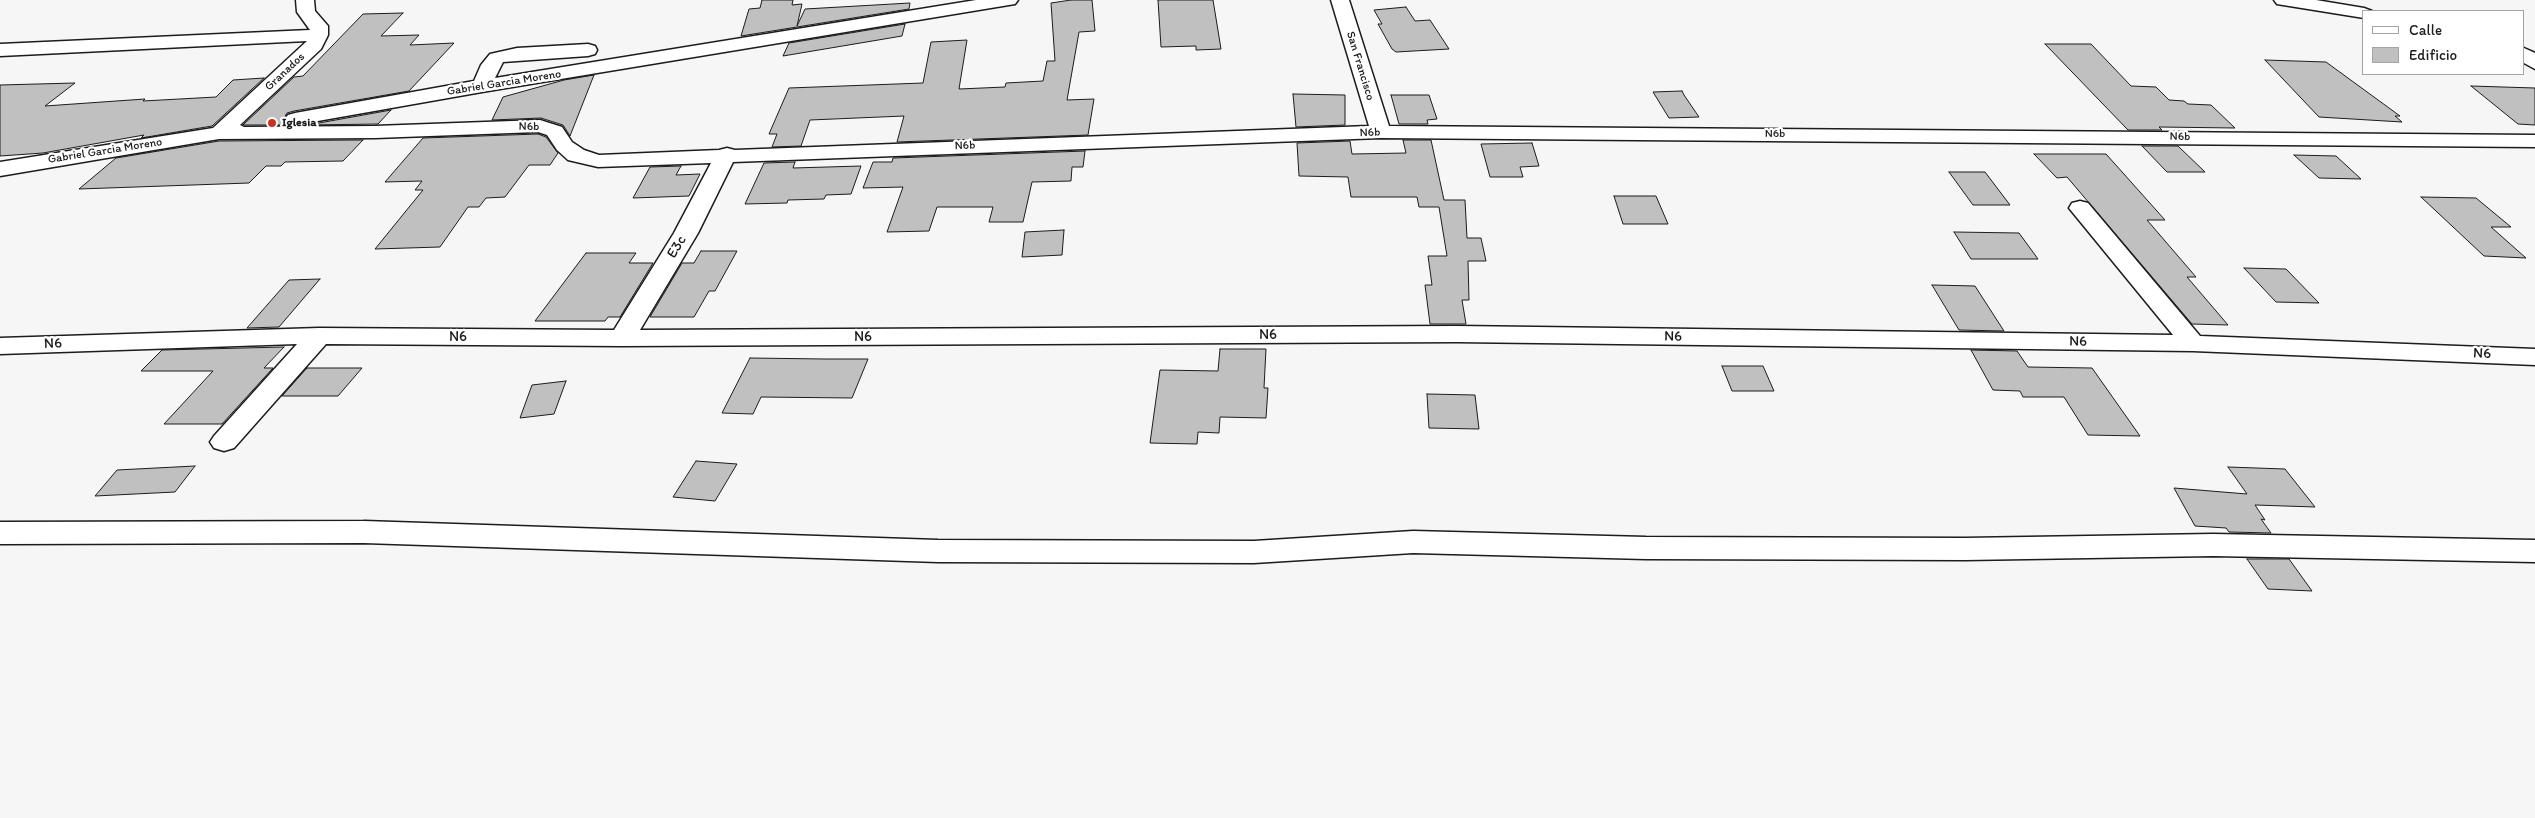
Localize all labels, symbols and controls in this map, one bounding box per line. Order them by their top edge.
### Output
legend [2362,10,2525,75]
text: Calle [2409,21,2442,39]
street label: San Francisco [1343,30,1377,102]
text: Edificio [2409,46,2457,64]
street label: Granados [262,50,308,94]
street label: Gabriel Garcia Moreno [446,67,562,99]
place label: Iglesia [282,116,316,130]
marker: Iglesia [266,117,278,129]
street label: N6b [519,120,539,134]
street label: N6b [1359,125,1381,141]
street label: N6b [1765,127,1785,141]
street label: N6b [2170,130,2190,144]
street label: Gabriel Garcia Moreno [47,135,163,167]
street label: N6b [954,138,976,154]
street label: E3c [663,232,691,262]
street label: N6 [1259,326,1277,344]
street label: N6 [449,328,467,346]
street label: N6 [854,328,872,346]
street label: N6 [1664,328,1682,346]
street label: N6 [2069,333,2087,351]
street label: N6 [44,335,62,353]
street label: N6 [2473,345,2491,363]

